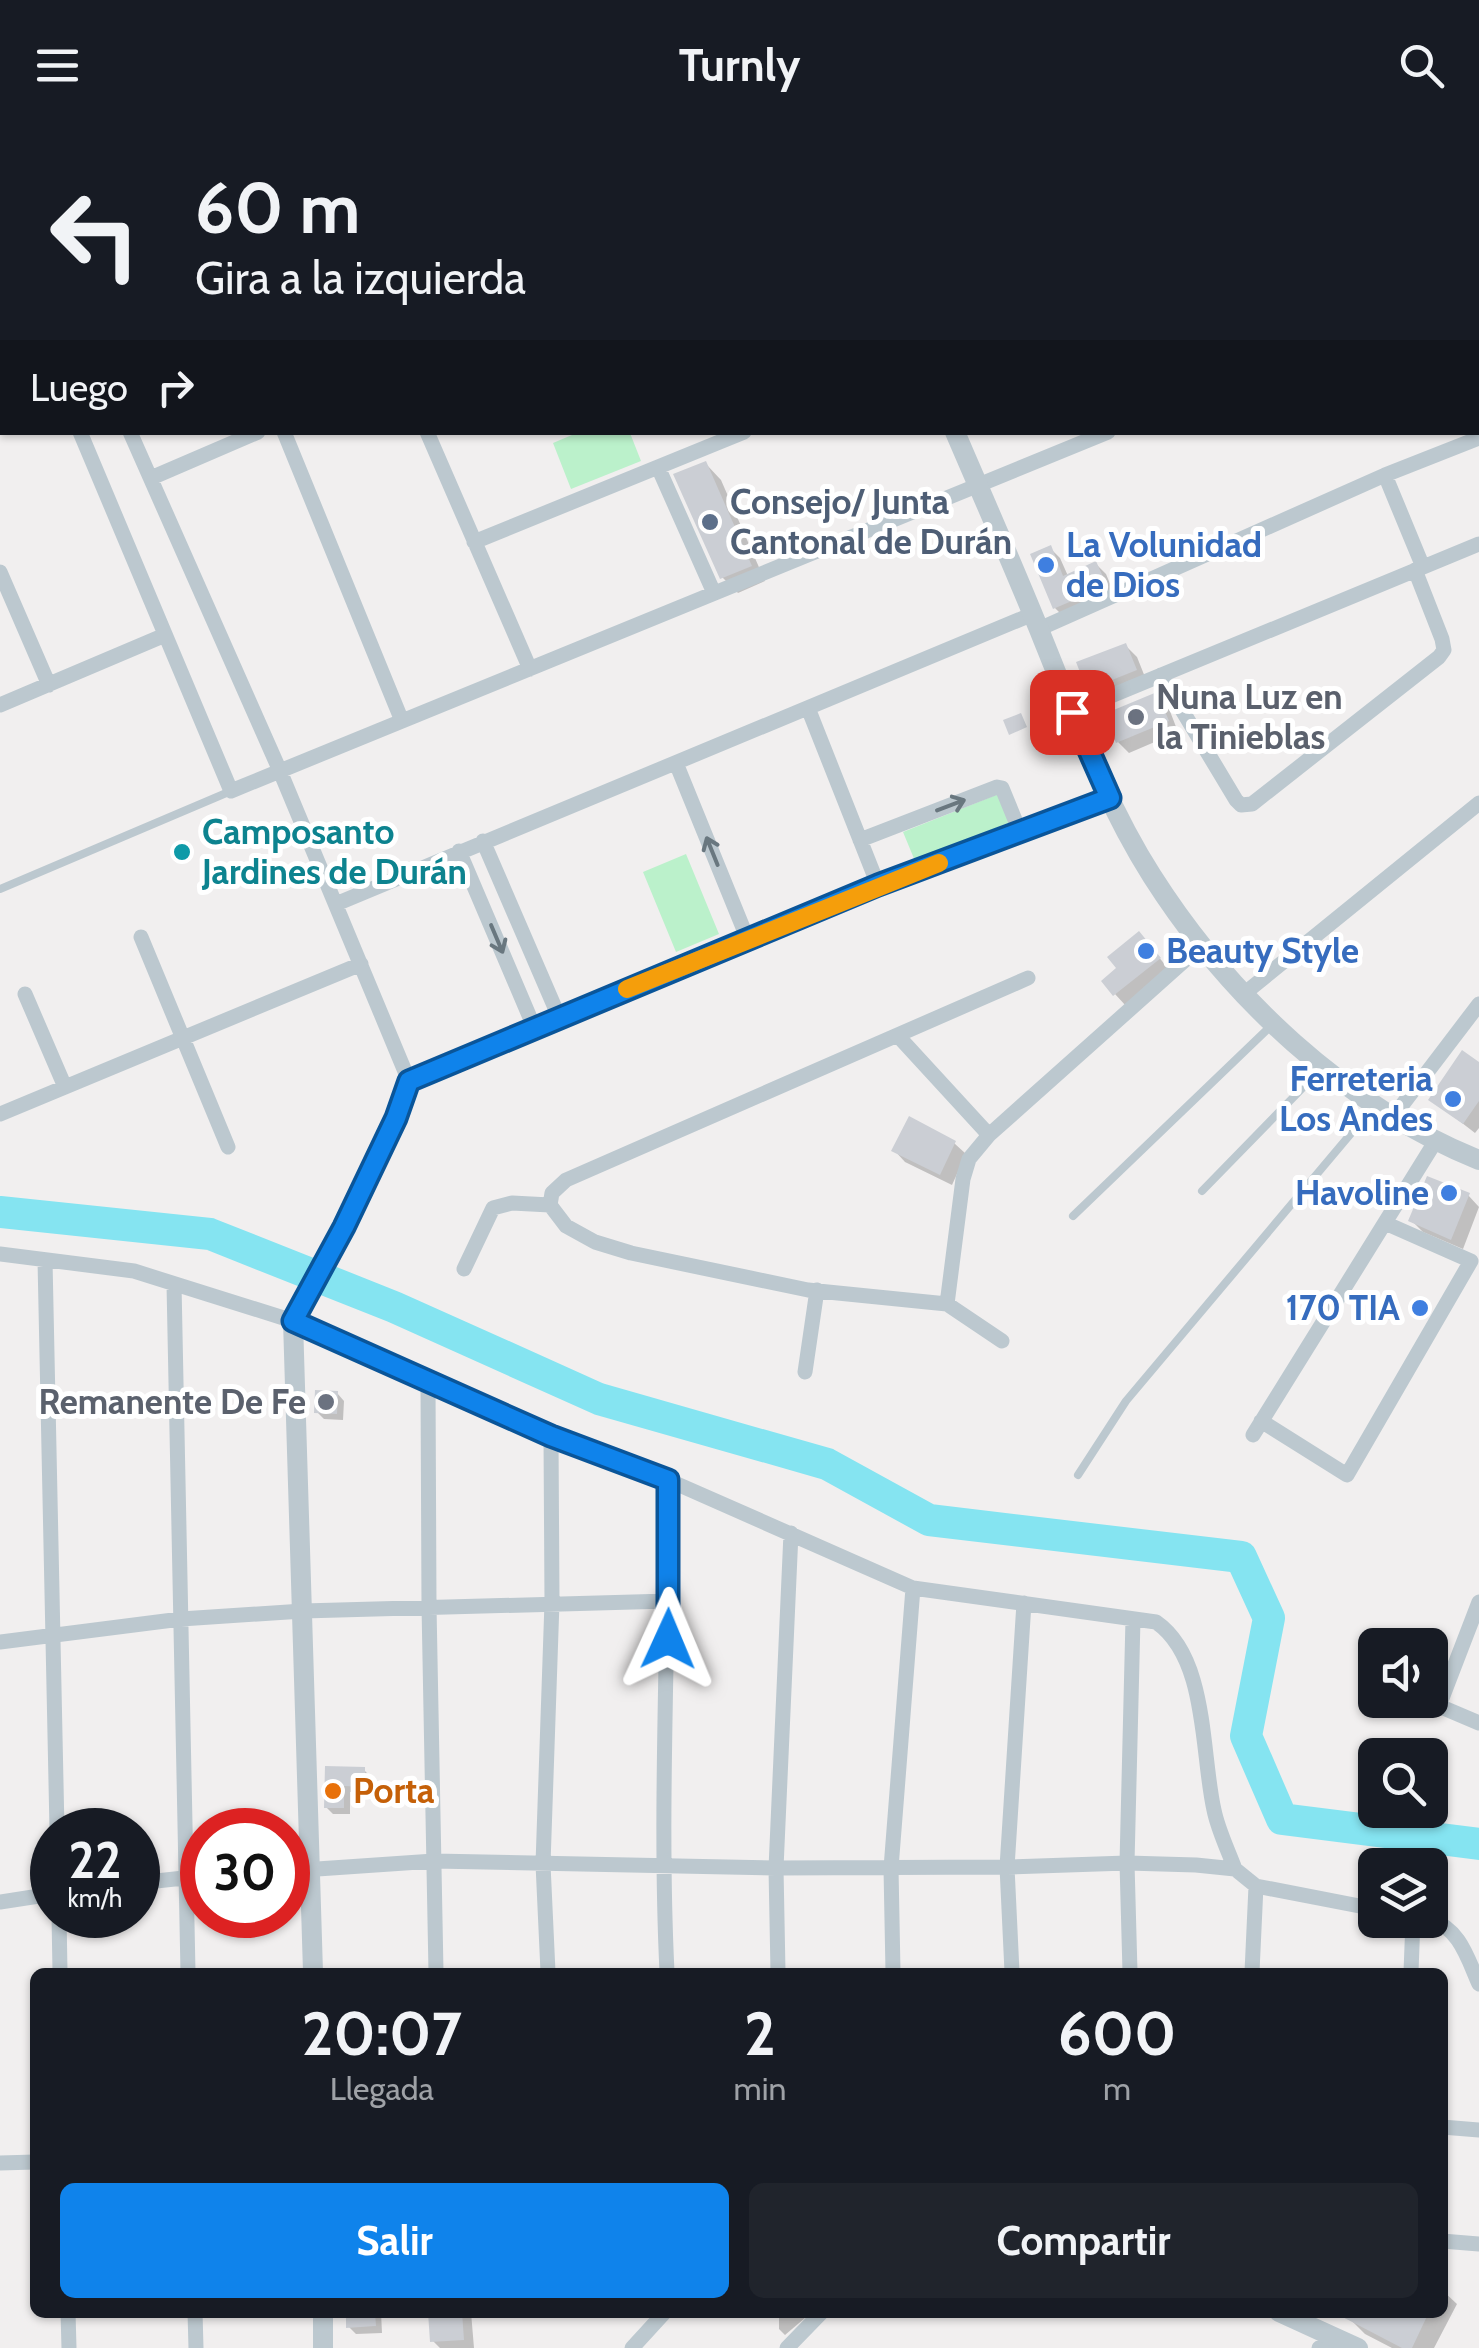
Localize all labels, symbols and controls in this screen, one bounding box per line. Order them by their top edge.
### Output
icon: menu [30,38,85,93]
text: Turnly [679,38,800,92]
icon: search [1394,38,1449,93]
text: 60 m [195,165,360,251]
icon: left [30,170,160,300]
text: Gira a la izquierda [195,251,526,305]
icon: right [148,360,203,415]
text: Luego [30,364,128,411]
place label: Consejo/ Junta Cantonal de Durán [730,480,1012,563]
marker: Consejo/ Junta Cantonal de Durán [699,511,721,533]
place label: La Volunidad de Dios [1066,523,1262,606]
marker: La Volunidad de Dios [1035,554,1057,576]
pin [1030,670,1115,755]
place label: Nuna Luz en la Tinieblas [1156,675,1343,758]
icon: arrive [1045,685,1100,740]
marker: Nuna Luz en la Tinieblas [1125,706,1147,728]
one-way arrow [935,794,965,812]
place label: Camposanto Jardines de Durán [201,810,467,893]
one-way arrow [702,836,720,867]
marker: Camposanto Jardines de Durán [171,841,193,863]
one-way arrow [489,923,507,954]
place label: Beauty Style [1166,929,1359,972]
marker: Beauty Style [1135,940,1157,962]
place label: Ferreteria Los Andes [1279,1057,1434,1140]
marker: Ferreteria Los Andes [1442,1088,1464,1110]
place label: Havoline [1295,1171,1429,1214]
marker: Havoline [1438,1182,1460,1204]
place label: 170 TIA [1286,1286,1400,1329]
marker: 170 TIA [1409,1297,1431,1319]
place label: Remanente De Fe [38,1380,306,1423]
marker: Remanente De Fe [315,1391,337,1413]
position arrow [616,1587,720,1691]
map controls [1358,1628,1448,1938]
button: sound [1358,1628,1448,1718]
button: search [1358,1738,1448,1828]
place label: Porta [353,1769,435,1812]
marker: Porta [322,1780,344,1802]
speed limit sign: 30 [180,1808,310,1938]
text: 22 [69,1830,121,1891]
button: layers [1358,1848,1448,1938]
text: km/h [68,1883,122,1913]
text: 20:07 [302,1997,462,2070]
text: 2 [744,1997,776,2070]
text: 600 [1058,1997,1176,2070]
text: Llegada [330,2069,434,2108]
text: min [734,2069,786,2108]
text: m [1103,2069,1131,2108]
button: Salir [60,2183,729,2298]
button: Compartir [749,2183,1418,2298]

